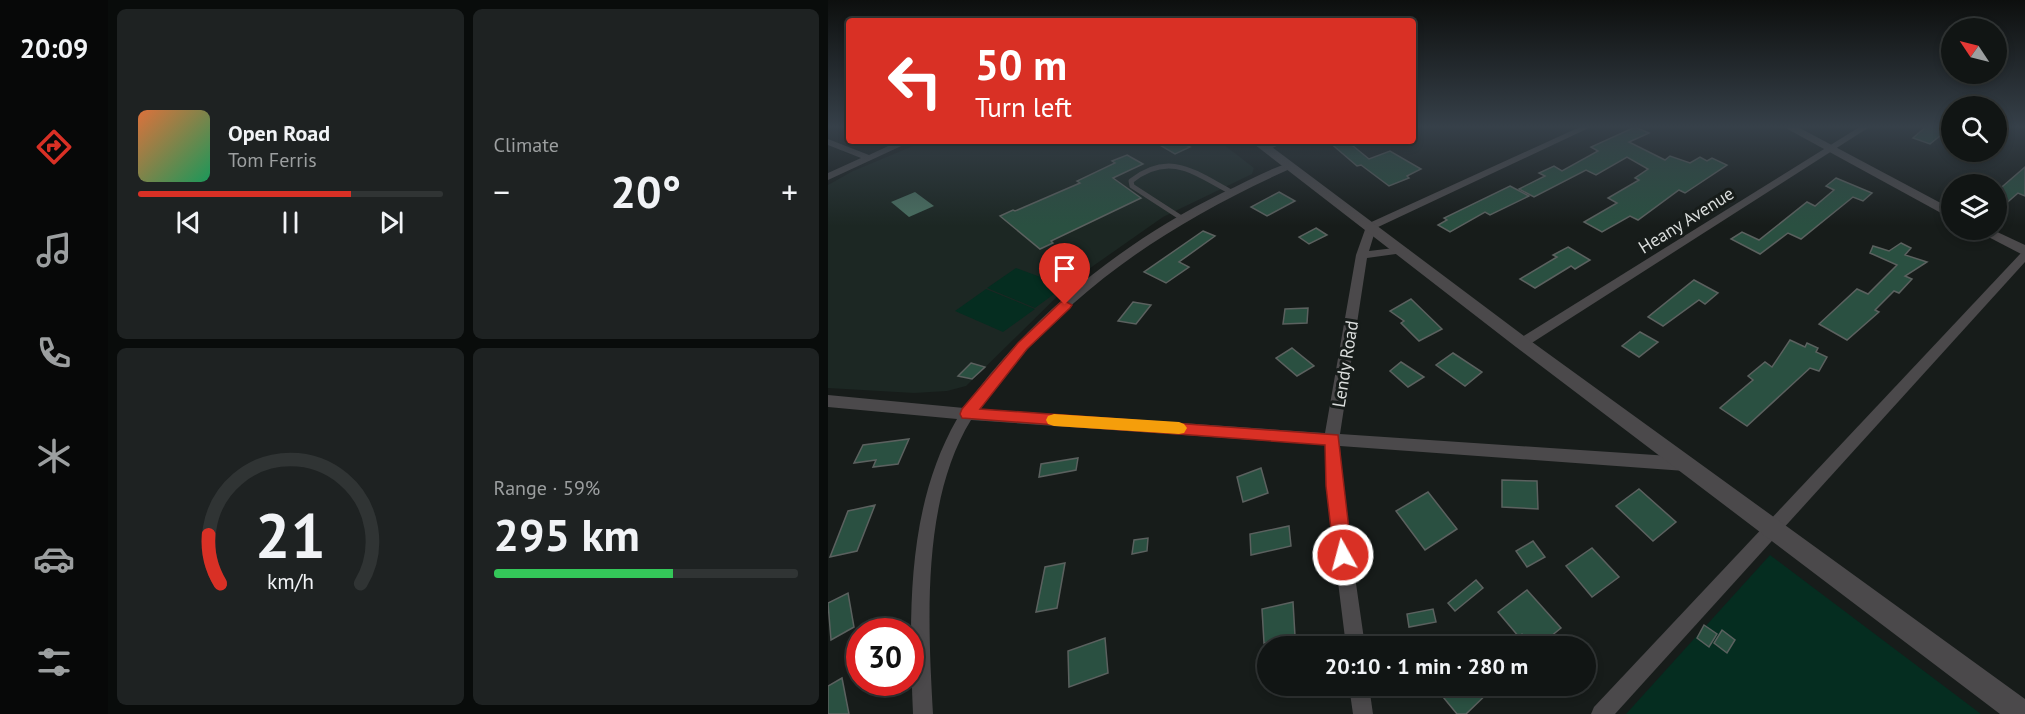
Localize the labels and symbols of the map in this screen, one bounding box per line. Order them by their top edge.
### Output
north arrow [1941,18,2007,84]
street label: Heany Avenue [1634,182,1738,258]
pin [1039,243,1090,305]
street label: Lendy Road [1327,319,1363,409]
position arrow [1311,523,1375,587]
speed limit sign: 30 [846,618,924,696]

